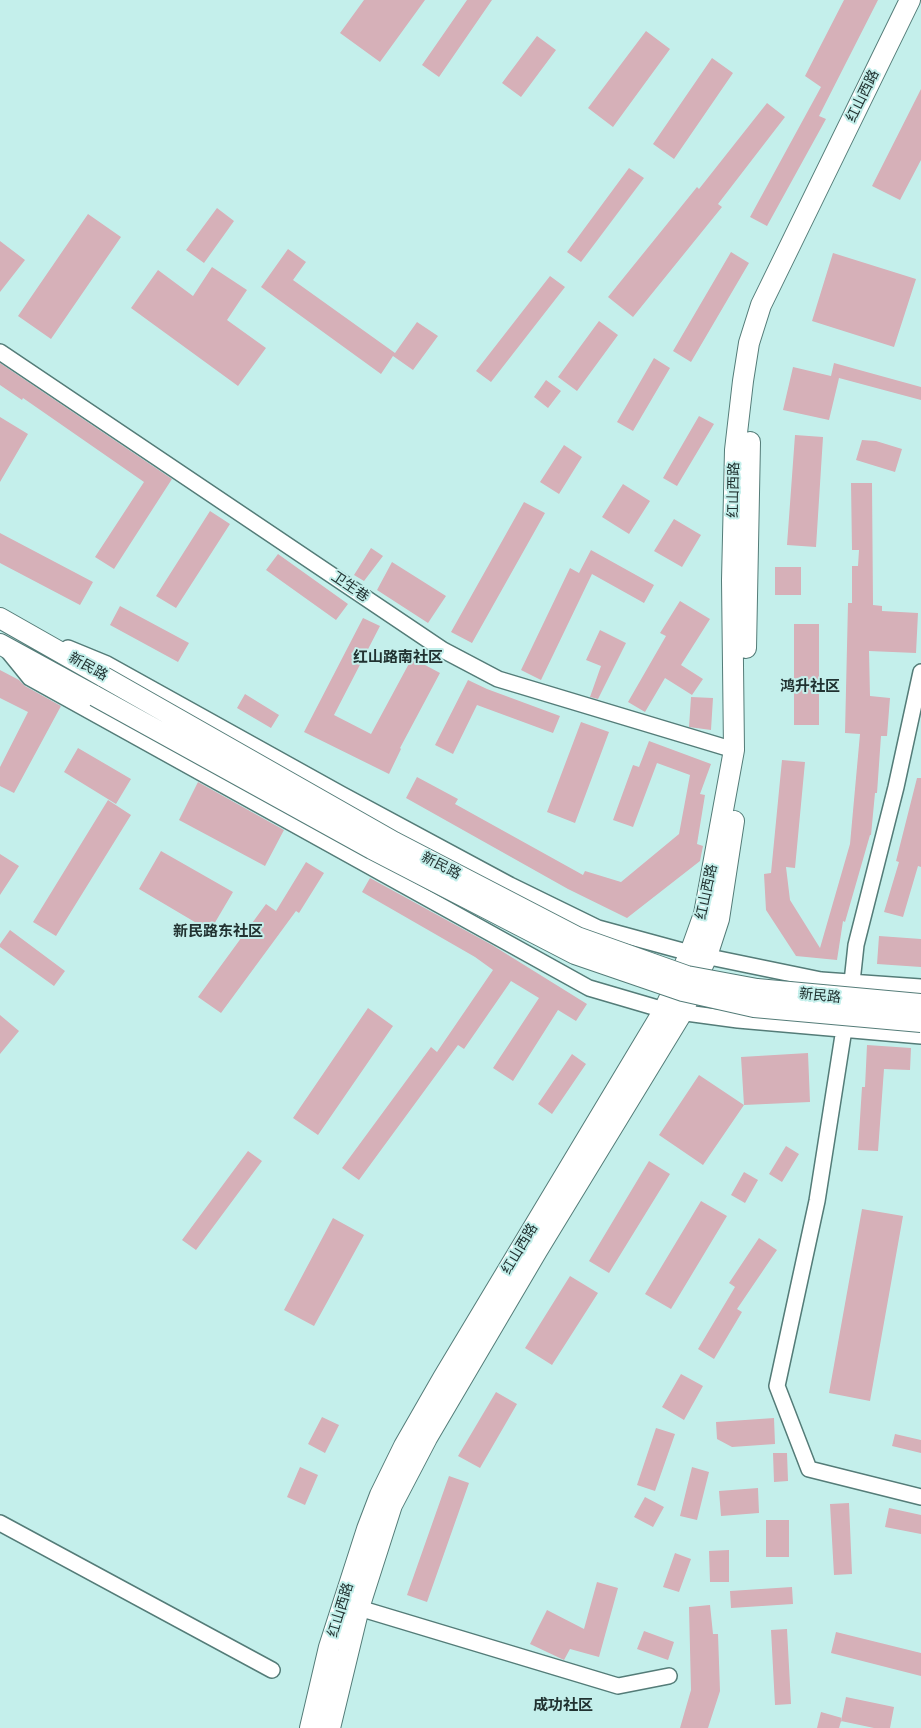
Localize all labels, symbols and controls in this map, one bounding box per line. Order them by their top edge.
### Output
street label: 红山西路 [843,67,883,125]
street label: 红山西路 [725,462,743,518]
street label: 卫生巷 [328,568,372,606]
street label: 新民路 [66,649,110,685]
district label: 红山路南社区 [353,649,443,667]
district label: 鸿升社区 [780,678,840,696]
street label: 新民路 [418,849,464,883]
street label: 红山西路 [693,863,721,921]
district label: 新民路东社区 [173,923,263,941]
street label: 新民路 [798,985,842,1007]
street label: 红山西路 [498,1221,542,1277]
street label: 红山西路 [325,1581,357,1639]
district label: 成功社区 [533,1697,593,1715]

